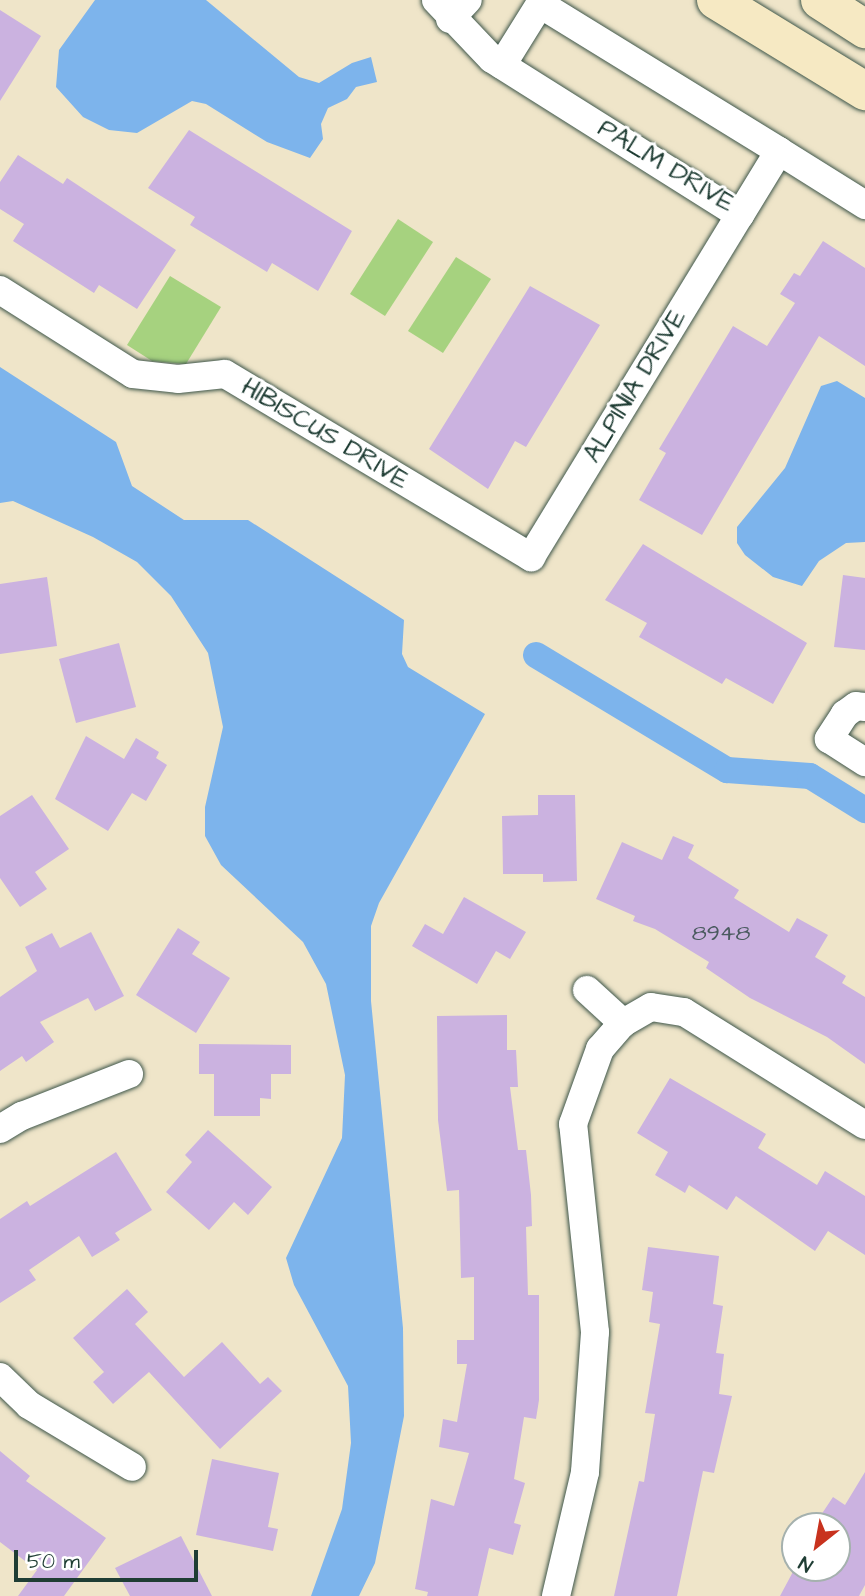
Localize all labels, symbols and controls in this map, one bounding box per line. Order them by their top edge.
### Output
street label: PALM DRIVE [592,113,740,219]
street label: ALPINIA DRIVE [577,304,693,468]
street label: HIBISCUS DRIVE [236,372,414,496]
house number: 8948 [692,919,750,947]
north arrow [781,1512,851,1582]
scale bar [18,1536,201,1580]
text: 50 m [27,1547,80,1576]
text: N [794,1549,818,1578]

